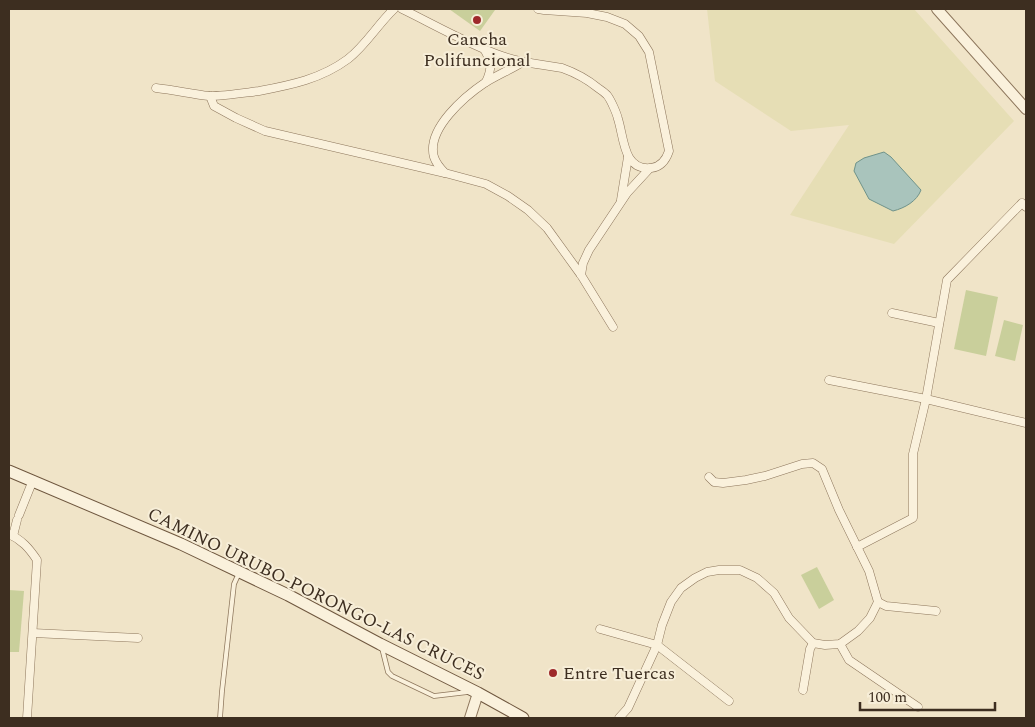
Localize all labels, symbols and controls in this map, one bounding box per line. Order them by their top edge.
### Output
marker: Cancha Polifuncional [471,14,483,26]
place label: Cancha Polifuncional [424,26,530,74]
street label: CAMINO URUBO-PORONGO-LAS CRUCES [143,500,489,688]
place label: Entre Tuercas [563,660,675,687]
marker: Entre Tuercas [547,667,559,679]
scale bar [860,680,995,712]
text: 100 m [868,686,907,709]

